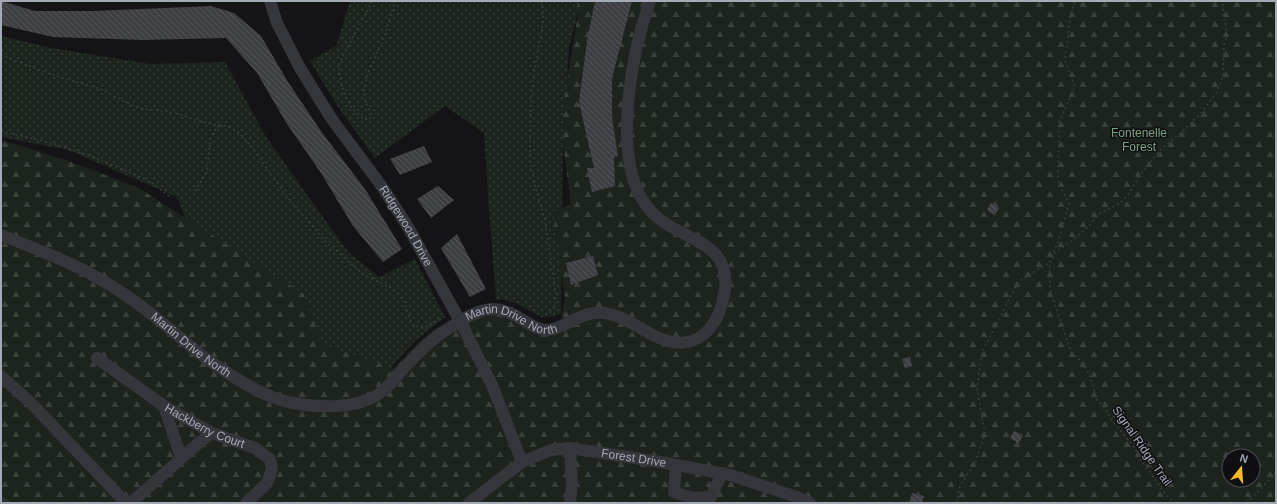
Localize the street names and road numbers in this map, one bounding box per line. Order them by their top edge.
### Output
street label: Ridgewood Drive [376,183,435,269]
street label: Martin Drive North [463,302,559,337]
street label: Martin Drive North [148,310,234,380]
street label: Hackberry Court [162,401,247,451]
street label: Signal Ridge Trail [1109,403,1175,489]
street label: Forest Drive [600,446,668,470]

